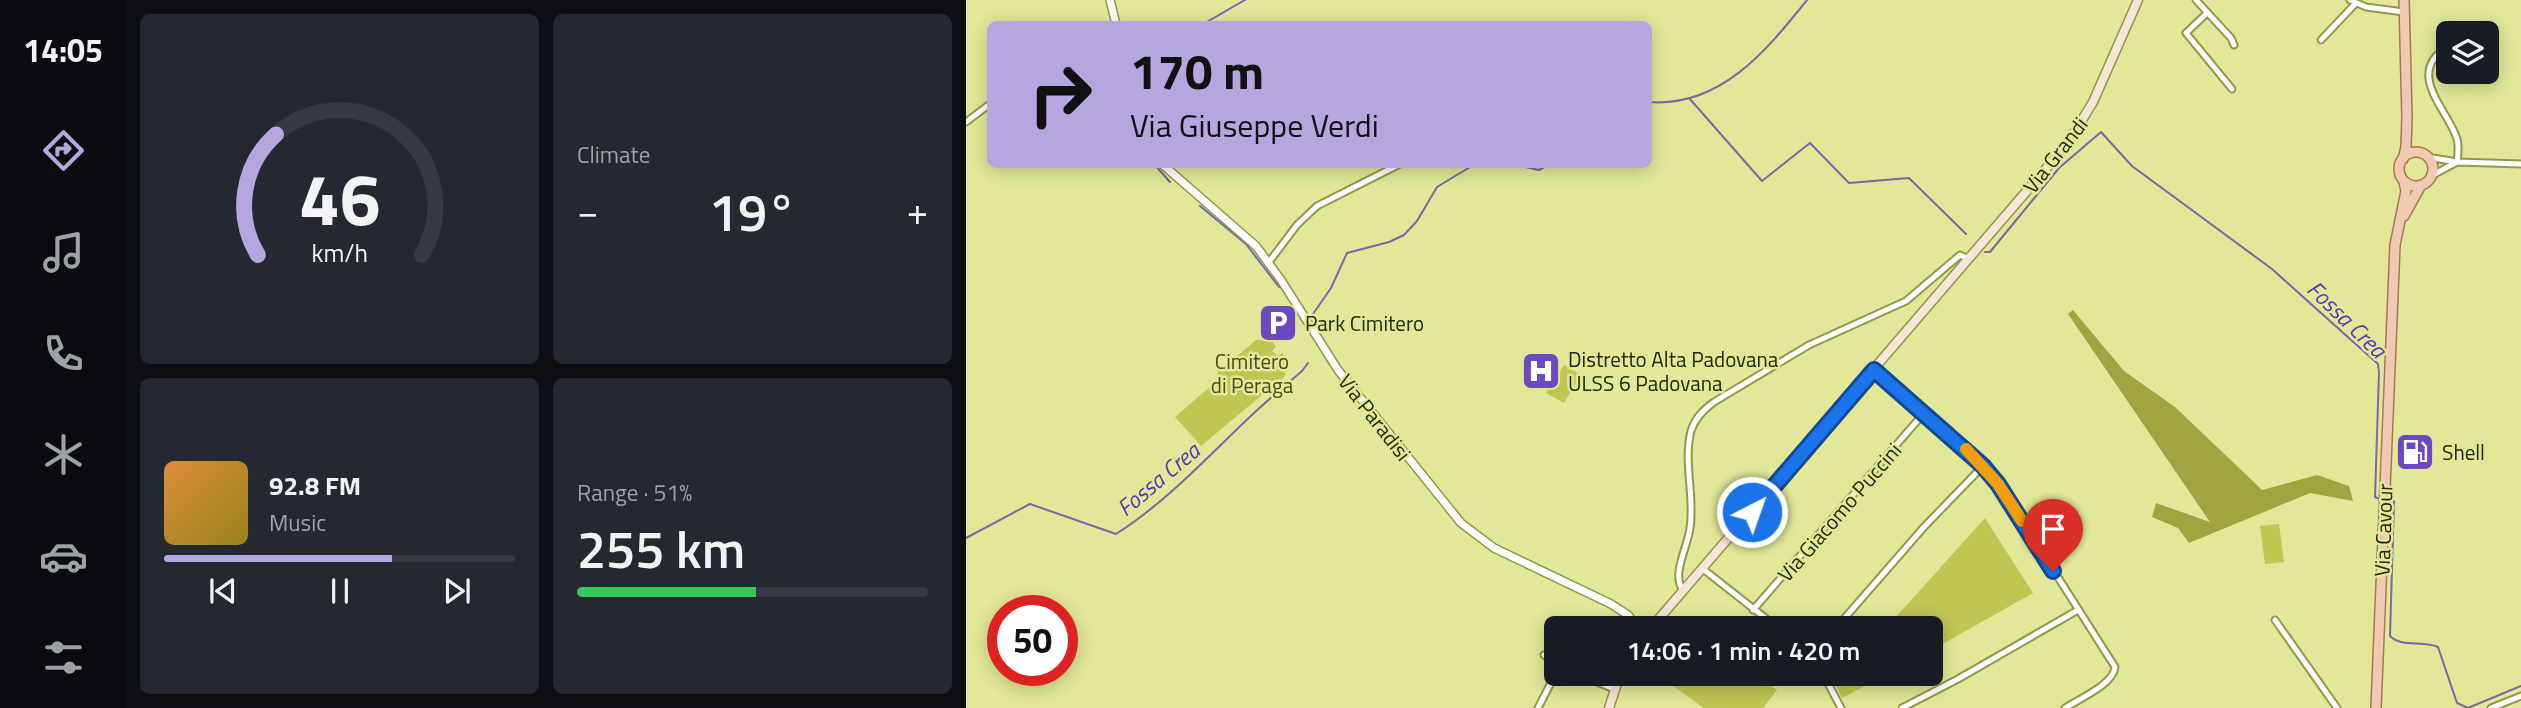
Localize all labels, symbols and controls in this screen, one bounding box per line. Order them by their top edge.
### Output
map controls [2436,21,2499,84]
button: layers [2436,21,2499,84]
text: 14:05 [23,26,103,74]
text: 170 m [1130,33,1264,108]
icon: right [1015,49,1106,140]
text: Via Giuseppe Verdi [1130,101,1379,149]
street label: Via Grandi [2015,110,2095,200]
icon: directions [39,126,88,175]
text: Climate [577,137,650,172]
text: 46 [299,143,380,253]
text: 19° [709,172,796,251]
text: − [577,182,598,240]
text: + [907,182,928,240]
icon: music [39,228,88,277]
text: km/h [311,234,368,272]
water label: Fossa Crea [2299,272,2396,367]
parking icon: Park Cimitero [1257,302,1299,344]
place label: Park Cimitero [1305,307,1424,339]
icon: phone [39,329,88,378]
place label: Distretto Alta Padovana ULSS 6 Padovana [1568,343,1779,399]
park label: Cimitero di Peraga [1211,345,1294,401]
hospital icon: Distretto Alta Padovana ULSS 6 Padovana [1520,350,1562,392]
street label: Via Paradisi [1331,367,1419,467]
icon: climate [39,430,88,479]
fuel station icon: Shell [2394,431,2436,473]
water label: Fossa Crea [1109,433,1208,524]
street label: Via Giacomo Puccini [1769,435,1909,589]
place label: Shell [2442,436,2485,468]
text: 92.8 FM [269,466,361,505]
text: Range · 51% [577,475,692,510]
position arrow [1715,475,1789,549]
street label: Via Cavour [2365,483,2401,577]
pin [2023,499,2083,571]
text: Music [269,505,326,540]
text: 255 km [577,509,745,588]
icon: arrive [2034,510,2072,548]
icon: car [39,532,88,581]
icon: previous [204,572,242,610]
icon: pause [321,572,359,610]
icon: next [438,572,476,610]
speed limit sign: 50 [987,595,1078,686]
text: 14:06 · 1 min · 420 m [1627,631,1860,670]
icon: filters [39,633,88,682]

